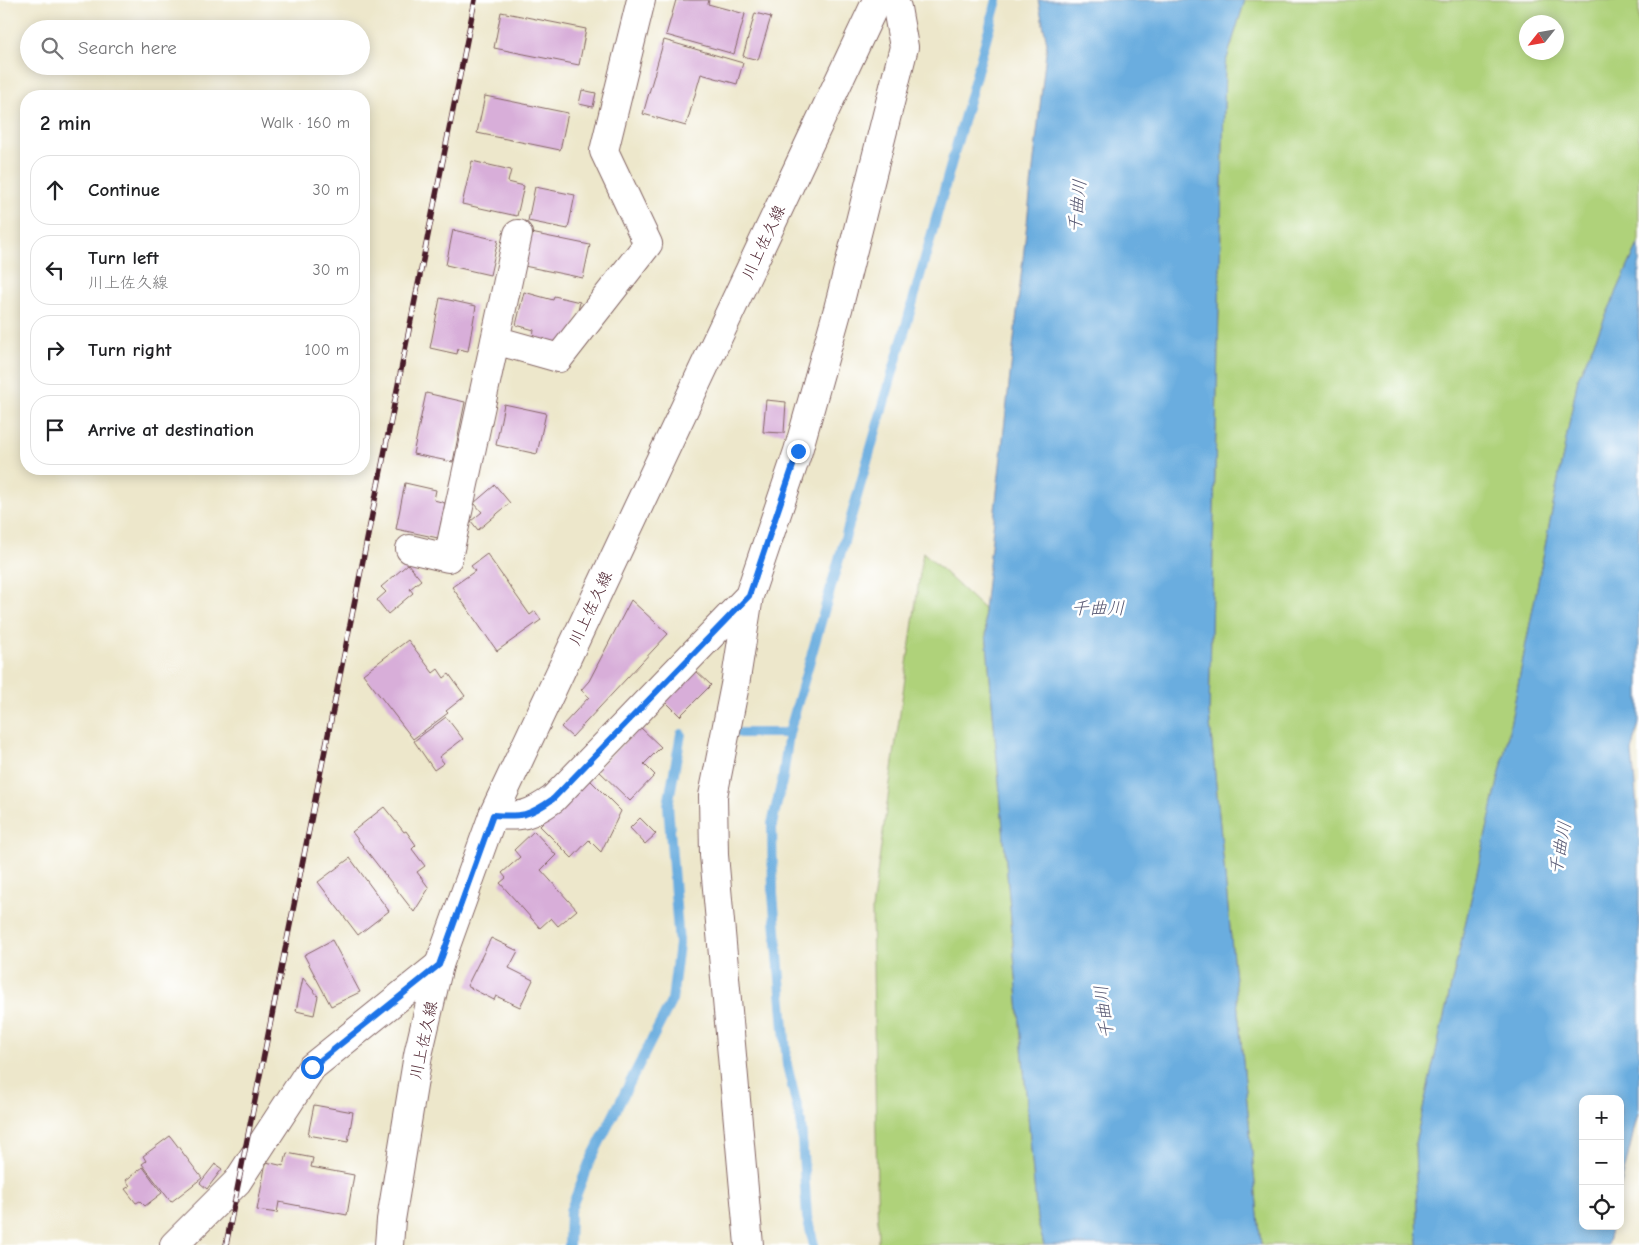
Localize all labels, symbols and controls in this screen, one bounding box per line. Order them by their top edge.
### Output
north arrow [1519,15,1564,60]
search box [20,20,370,75]
icon: search [38,34,66,62]
text: Search here [78,37,177,59]
text: 2 min [40,111,91,135]
text: Walk · 160 m [261,114,350,132]
icon: ahead [41,176,69,204]
water label: 千曲川 [1064,178,1091,234]
text: Continue [88,179,160,201]
text: 30 m [313,181,349,199]
street label: 川上佐久線 [739,202,789,282]
text: Turn left [88,247,159,269]
icon: left [41,256,69,284]
text: 30 m [313,261,349,279]
text: 川上佐久線 [88,274,168,292]
icon: right [41,336,69,364]
text: Turn right [88,339,172,361]
text: 100 m [305,341,349,359]
icon: arrive [41,416,69,444]
text: Arrive at destination [88,419,254,441]
route end [787,440,810,463]
street label: 川上佐久線 [566,568,616,648]
water label: 千曲川 [1071,598,1125,619]
water label: 千曲川 [1545,820,1576,877]
water label: 千曲川 [1091,984,1118,1040]
street label: 川上佐久線 [407,999,441,1081]
route start [301,1056,324,1079]
map controls [1579,1095,1624,1230]
button: + [1579,1095,1624,1140]
button: − [1579,1140,1624,1185]
button: locate [1579,1185,1624,1230]

